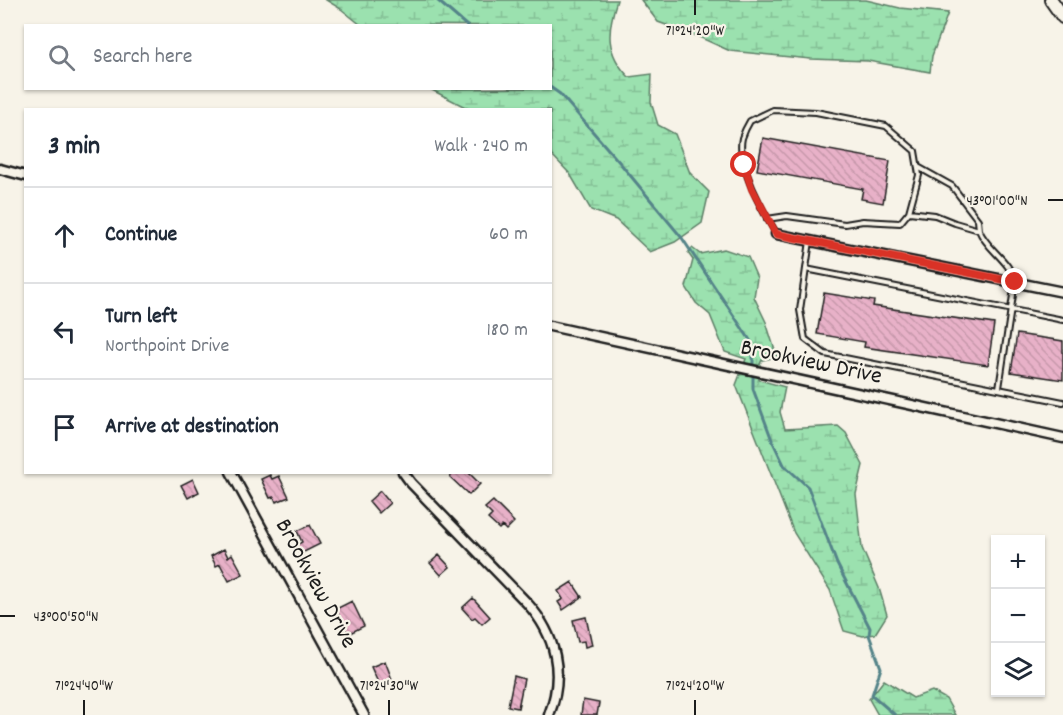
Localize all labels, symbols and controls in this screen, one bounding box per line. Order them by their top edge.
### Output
text: 71°24'20"W [666,21,725,43]
search box [24,24,552,90]
icon: search [45,41,78,74]
text: Search here [93,42,192,73]
text: 3 min [48,129,100,166]
text: Walk · 240 m [434,133,528,161]
route start [730,151,756,177]
text: 43°01'00"N [966,191,1028,213]
icon: ahead [48,219,81,252]
text: Continue [105,220,177,251]
text: 60 m [489,221,528,249]
route end [1001,268,1027,294]
text: Turn left [105,302,177,333]
icon: left [48,315,81,348]
text: 180 m [486,317,528,345]
street label: Brookview Drive [737,331,885,395]
text: Northpoint Drive [105,333,229,361]
icon: arrive [48,411,81,444]
text: Arrive at destination [105,412,279,443]
street label: Brookview Drive [265,513,365,655]
map controls [991,535,1045,697]
button: + [991,535,1045,589]
button: − [991,589,1045,643]
text: 43°00'50"N [34,607,98,629]
button: layers [991,643,1045,697]
text: 71°24'40"W [55,676,113,698]
text: 71°24'30"W [360,676,419,698]
text: 71°24'20"W [666,676,725,698]

